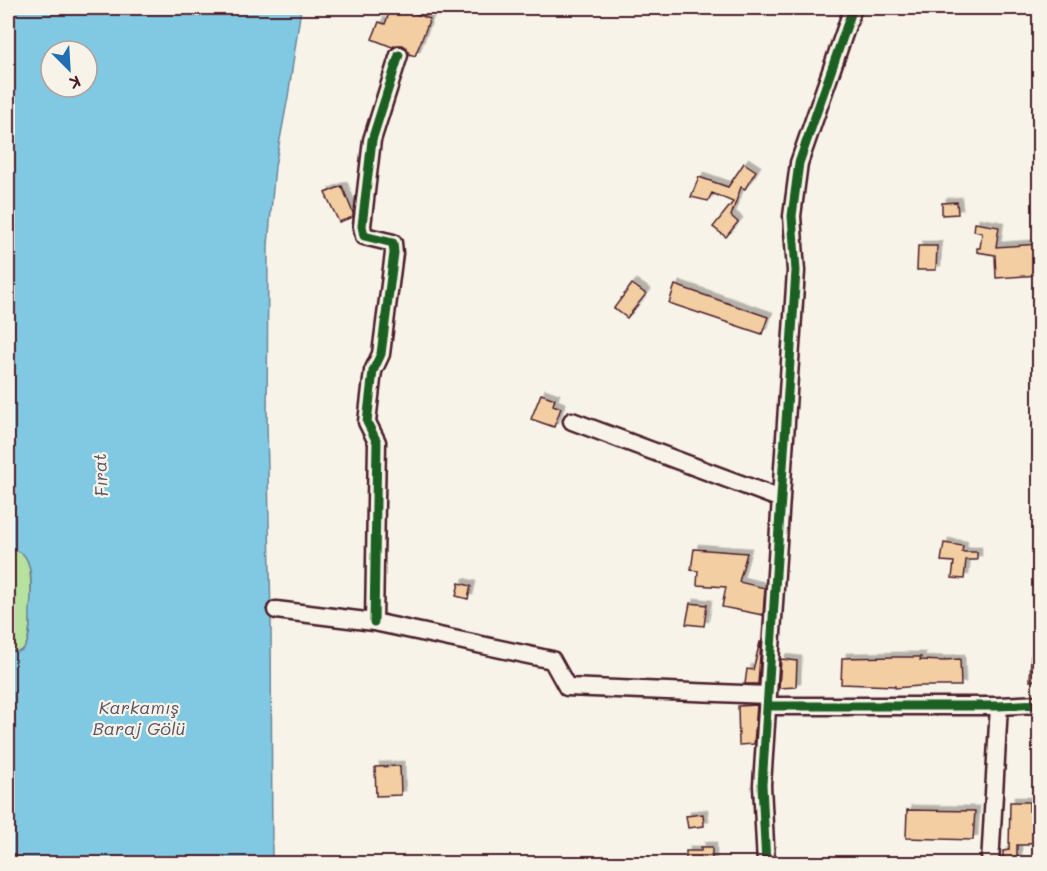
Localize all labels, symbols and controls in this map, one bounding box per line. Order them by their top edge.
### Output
north arrow [39,39,99,99]
text: K [66,71,84,95]
water label: Fırat [87,453,113,498]
water label: Karkamış Baraj Gölü [93,695,186,740]

